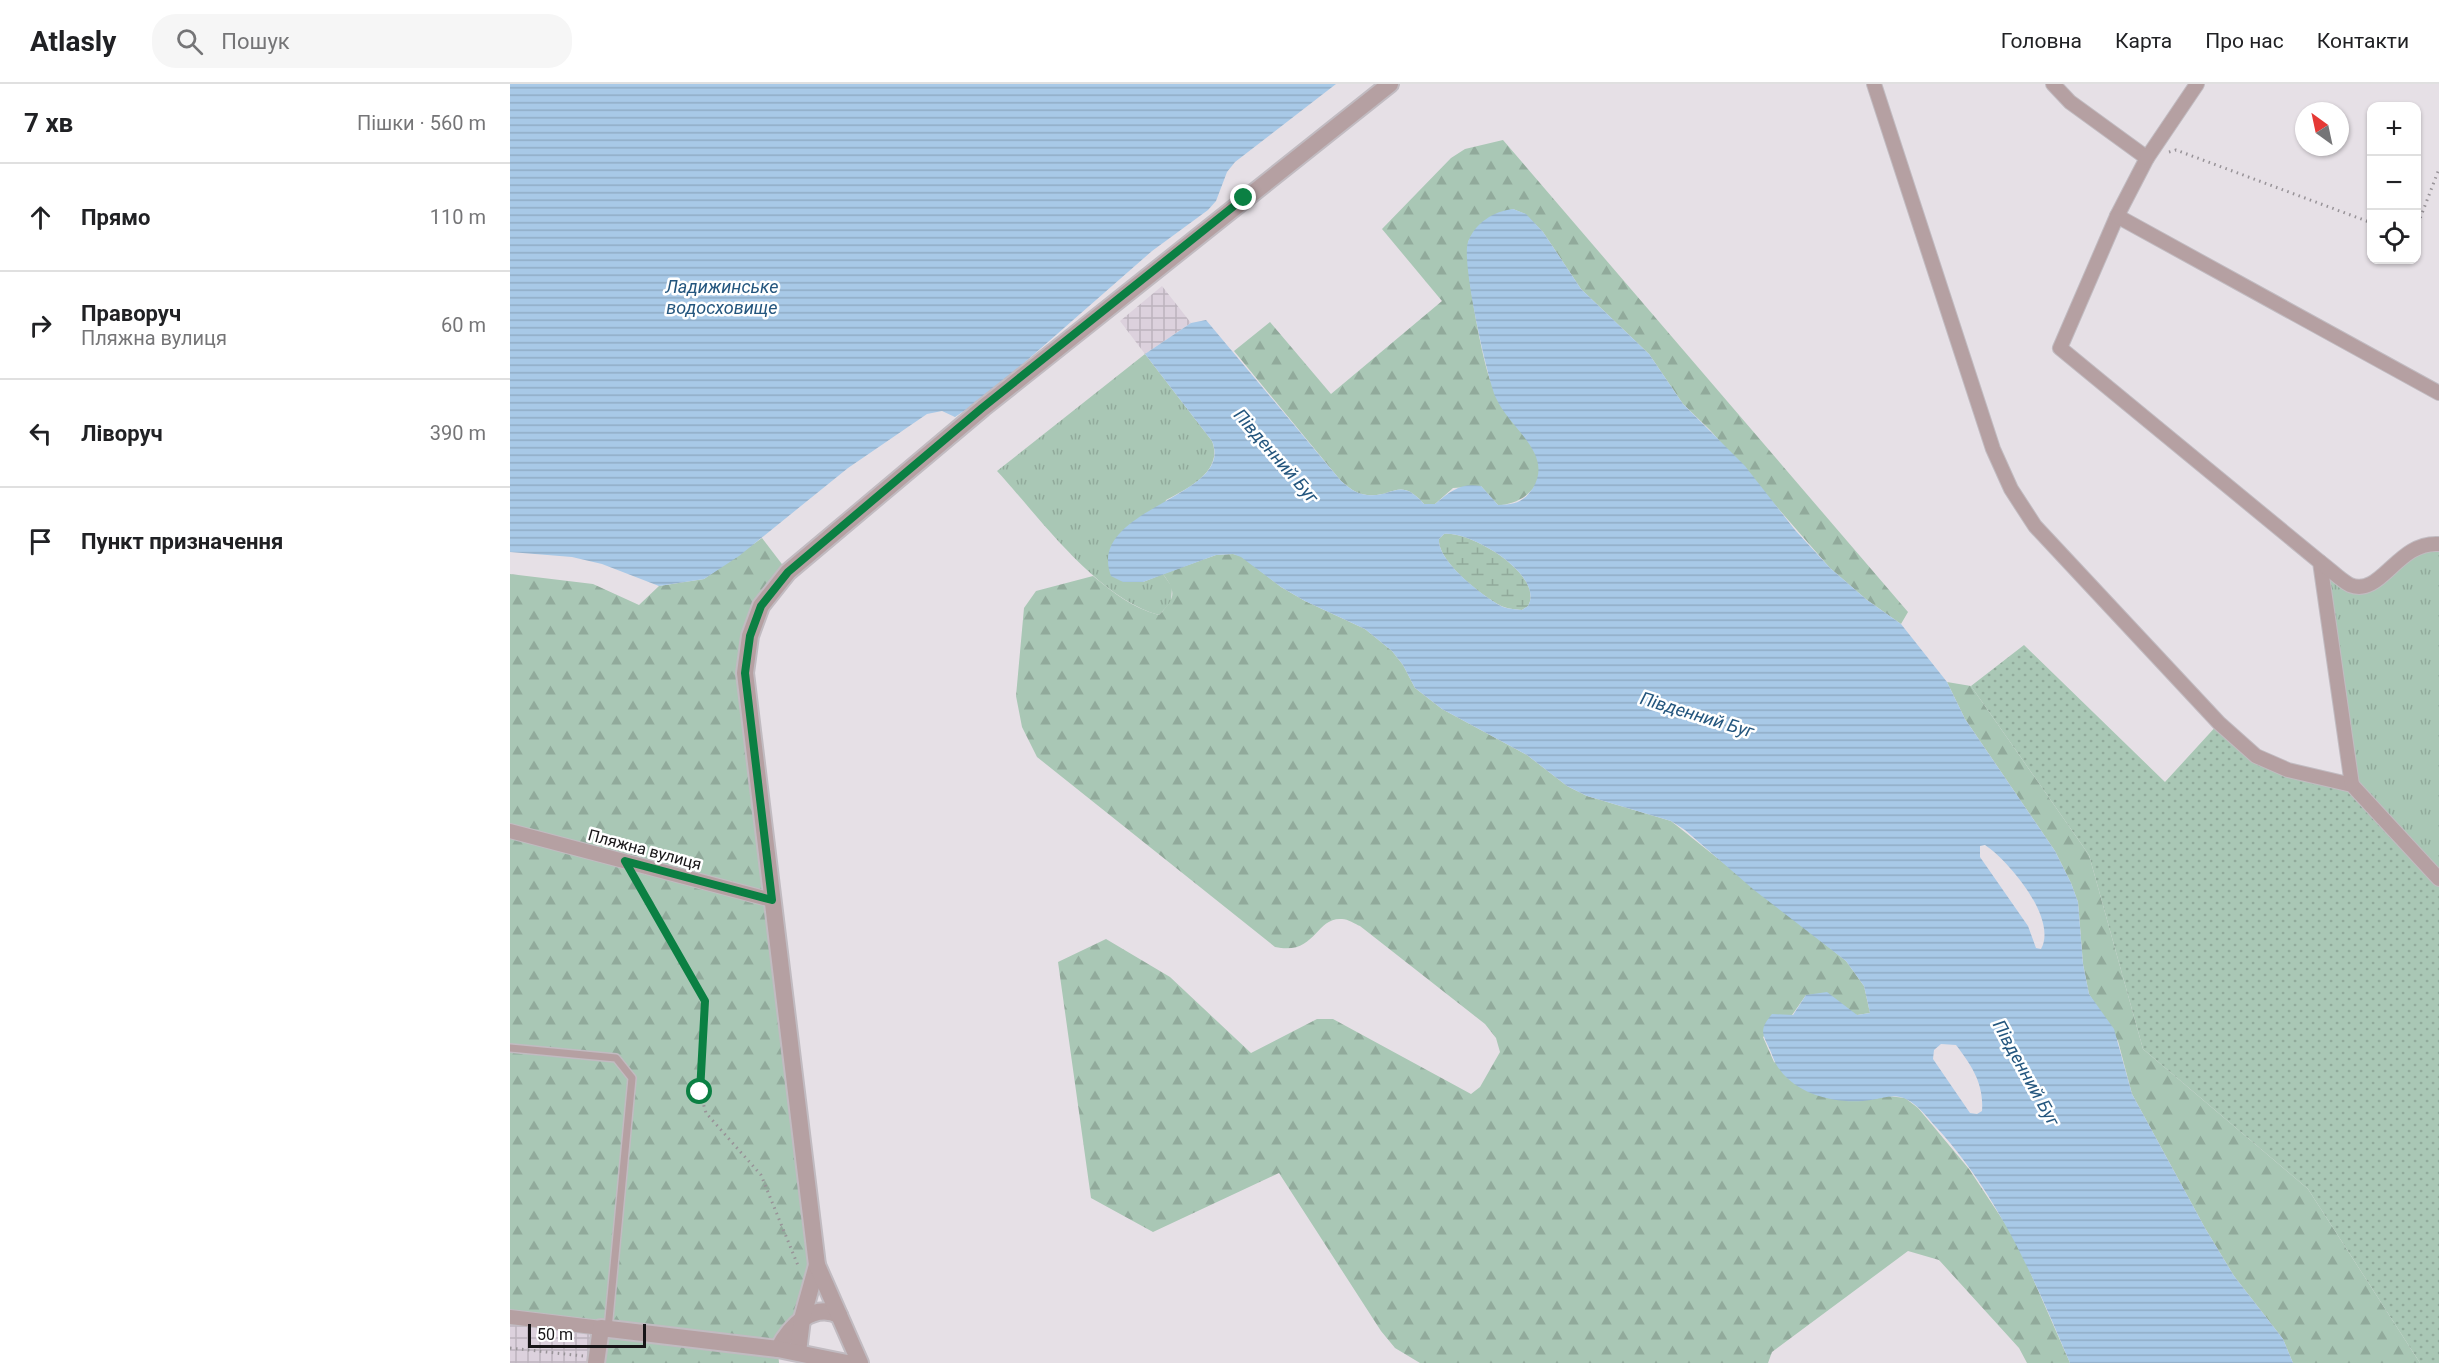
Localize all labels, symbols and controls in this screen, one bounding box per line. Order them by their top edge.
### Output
search box [152,14,572,68]
text: Atlasly [30,25,116,58]
icon: search [173,25,206,58]
text: Пошук [221,29,290,54]
text: Головна [2001,29,2082,53]
text: Карта [2115,29,2172,53]
text: Про нас [2205,29,2284,53]
text: Контакти [2317,29,2409,53]
north arrow [2295,102,2349,156]
map controls [2367,102,2421,264]
button: + [2367,102,2421,156]
text: 7 хв [24,108,73,138]
text: Пішки · 560 m [357,111,486,135]
button: − [2367,156,2421,210]
route end [1230,184,1256,210]
icon: ahead [24,201,57,234]
text: Прямо [81,205,150,230]
text: 110 m [430,205,486,229]
button: locate [2367,210,2421,264]
water label: Ладижинське водосховище [664,276,779,318]
text: Праворуч [81,301,181,326]
icon: right [24,309,57,342]
text: 60 m [441,313,486,337]
text: Пляжна вулиця [81,326,227,350]
water label: Південний Буг [1230,404,1323,508]
icon: left [24,417,57,450]
text: Ліворуч [81,421,163,446]
text: 390 m [430,421,486,445]
icon: arrive [24,525,57,558]
text: Пункт призначення [81,529,283,554]
water label: Південний Буг [1638,687,1757,742]
street label: Пляжна вулиця [586,825,704,874]
water label: Південний Буг [1989,1016,2065,1130]
route start [686,1078,712,1104]
scale bar [528,1321,646,1348]
text: 50 m [537,1325,573,1344]

